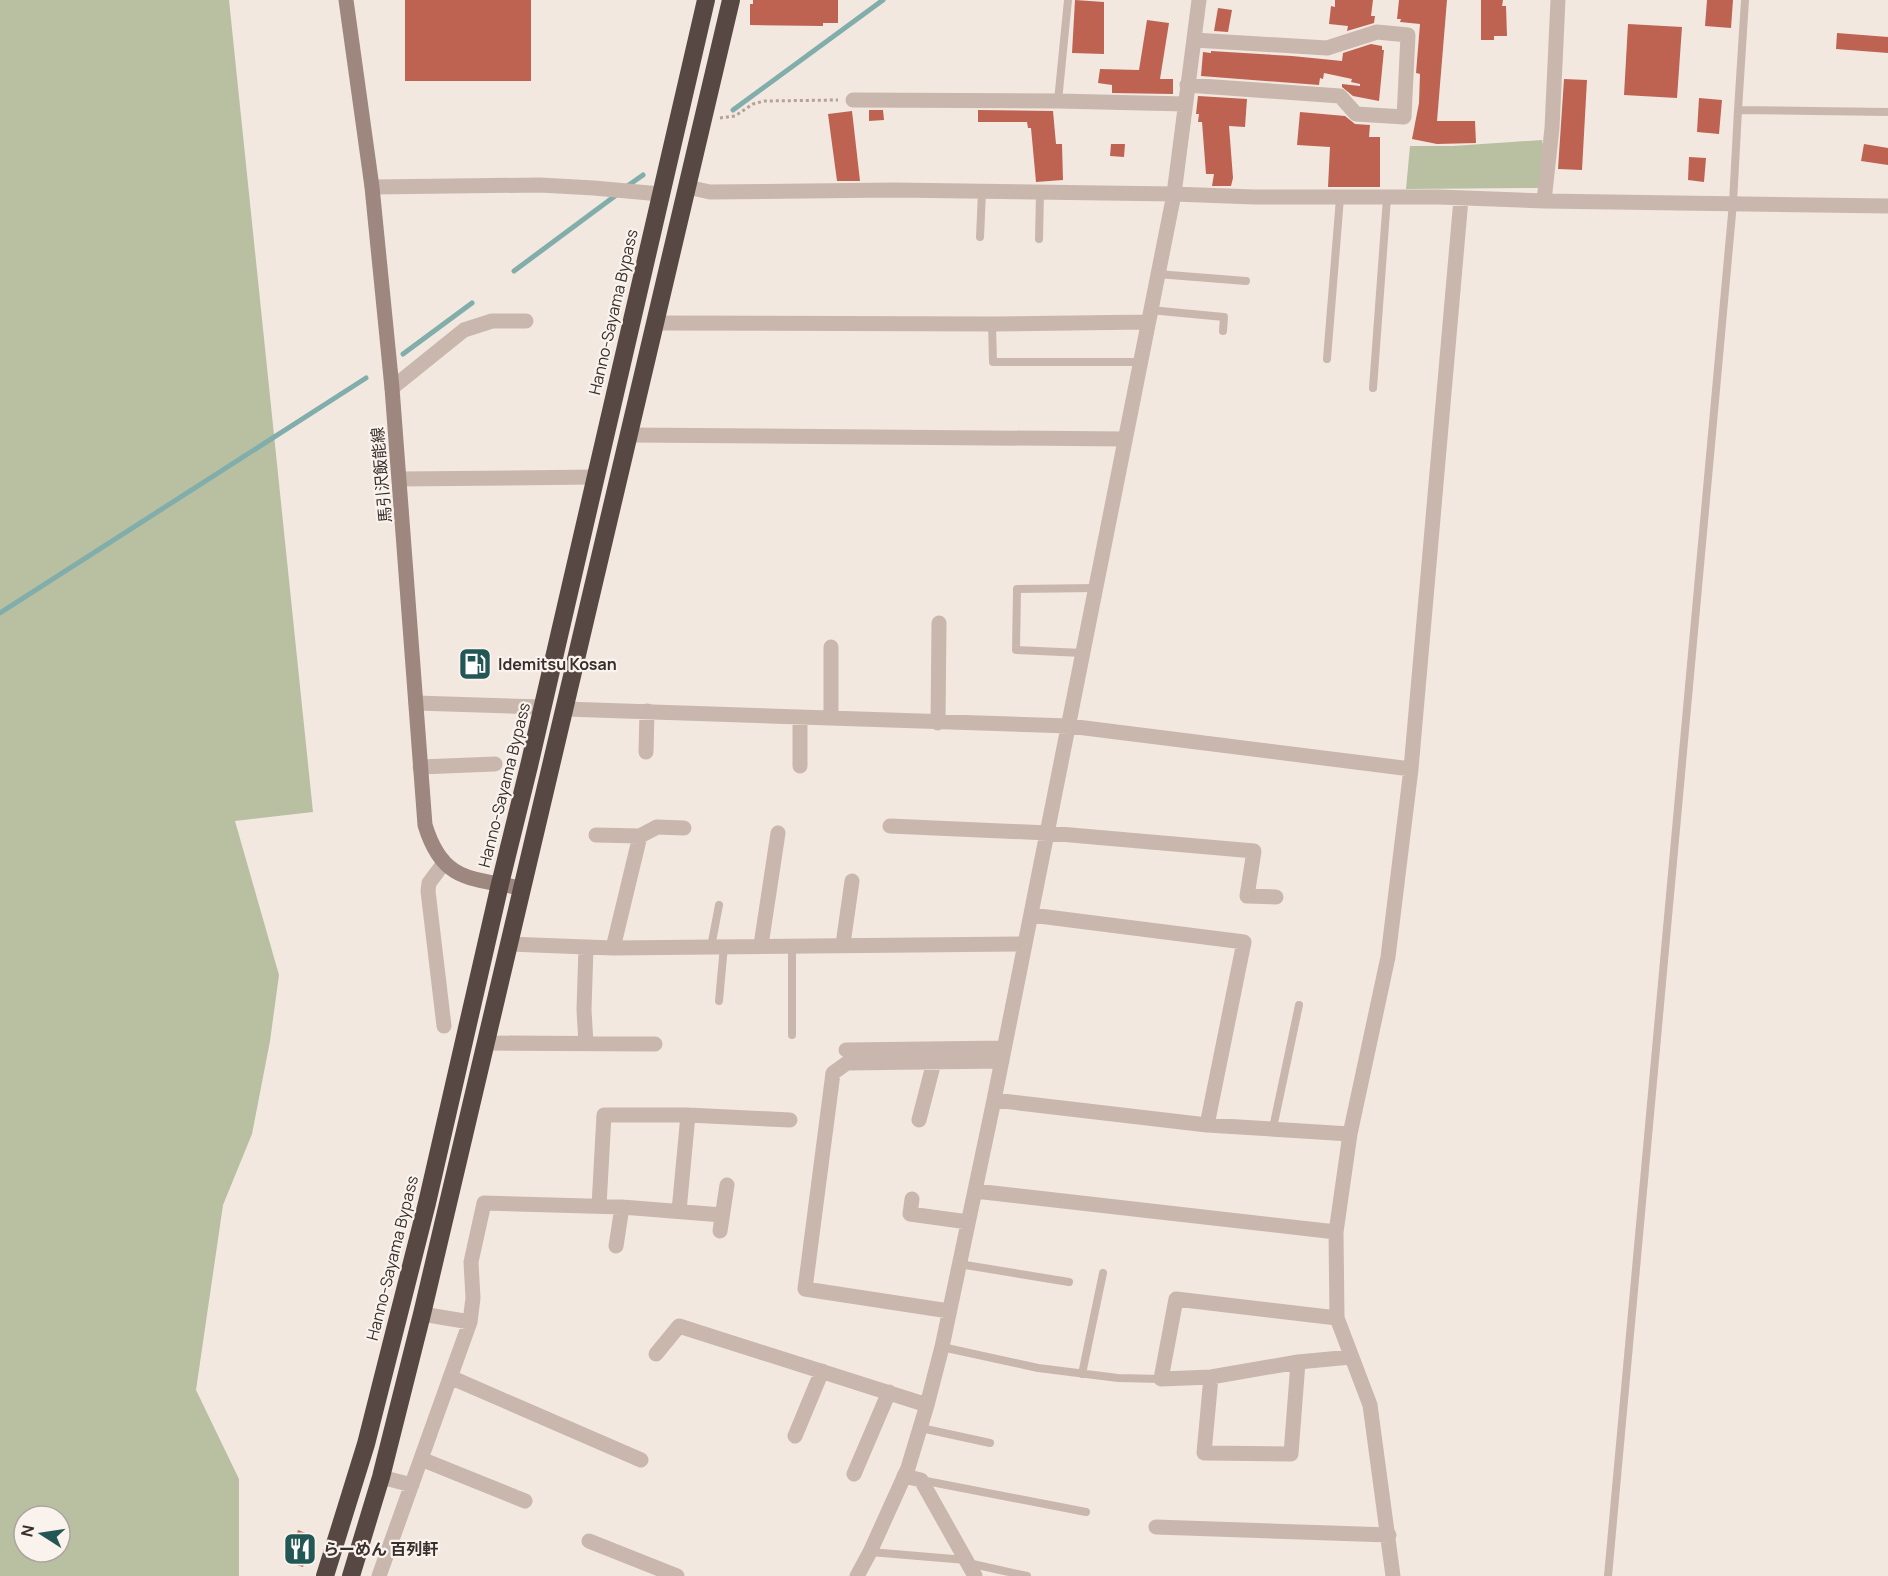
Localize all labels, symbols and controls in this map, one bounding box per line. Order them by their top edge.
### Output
street label: Hanno-Sayama Bypass [583,227,643,397]
street label: 馬引沢飯能線 [366,426,396,524]
fuel station icon: Idemitsu Kosan [457,646,493,682]
place label: Idemitsu Kosan [498,653,617,675]
street label: Hanno-Sayama Bypass [473,700,535,870]
street label: Hanno-Sayama Bypass [361,1173,423,1343]
north arrow [12,1504,72,1564]
text: N [15,1523,39,1539]
restaurant icon: らーめん 百列軒 [282,1531,318,1567]
place label: らーめん 百列軒 [323,1538,438,1560]

